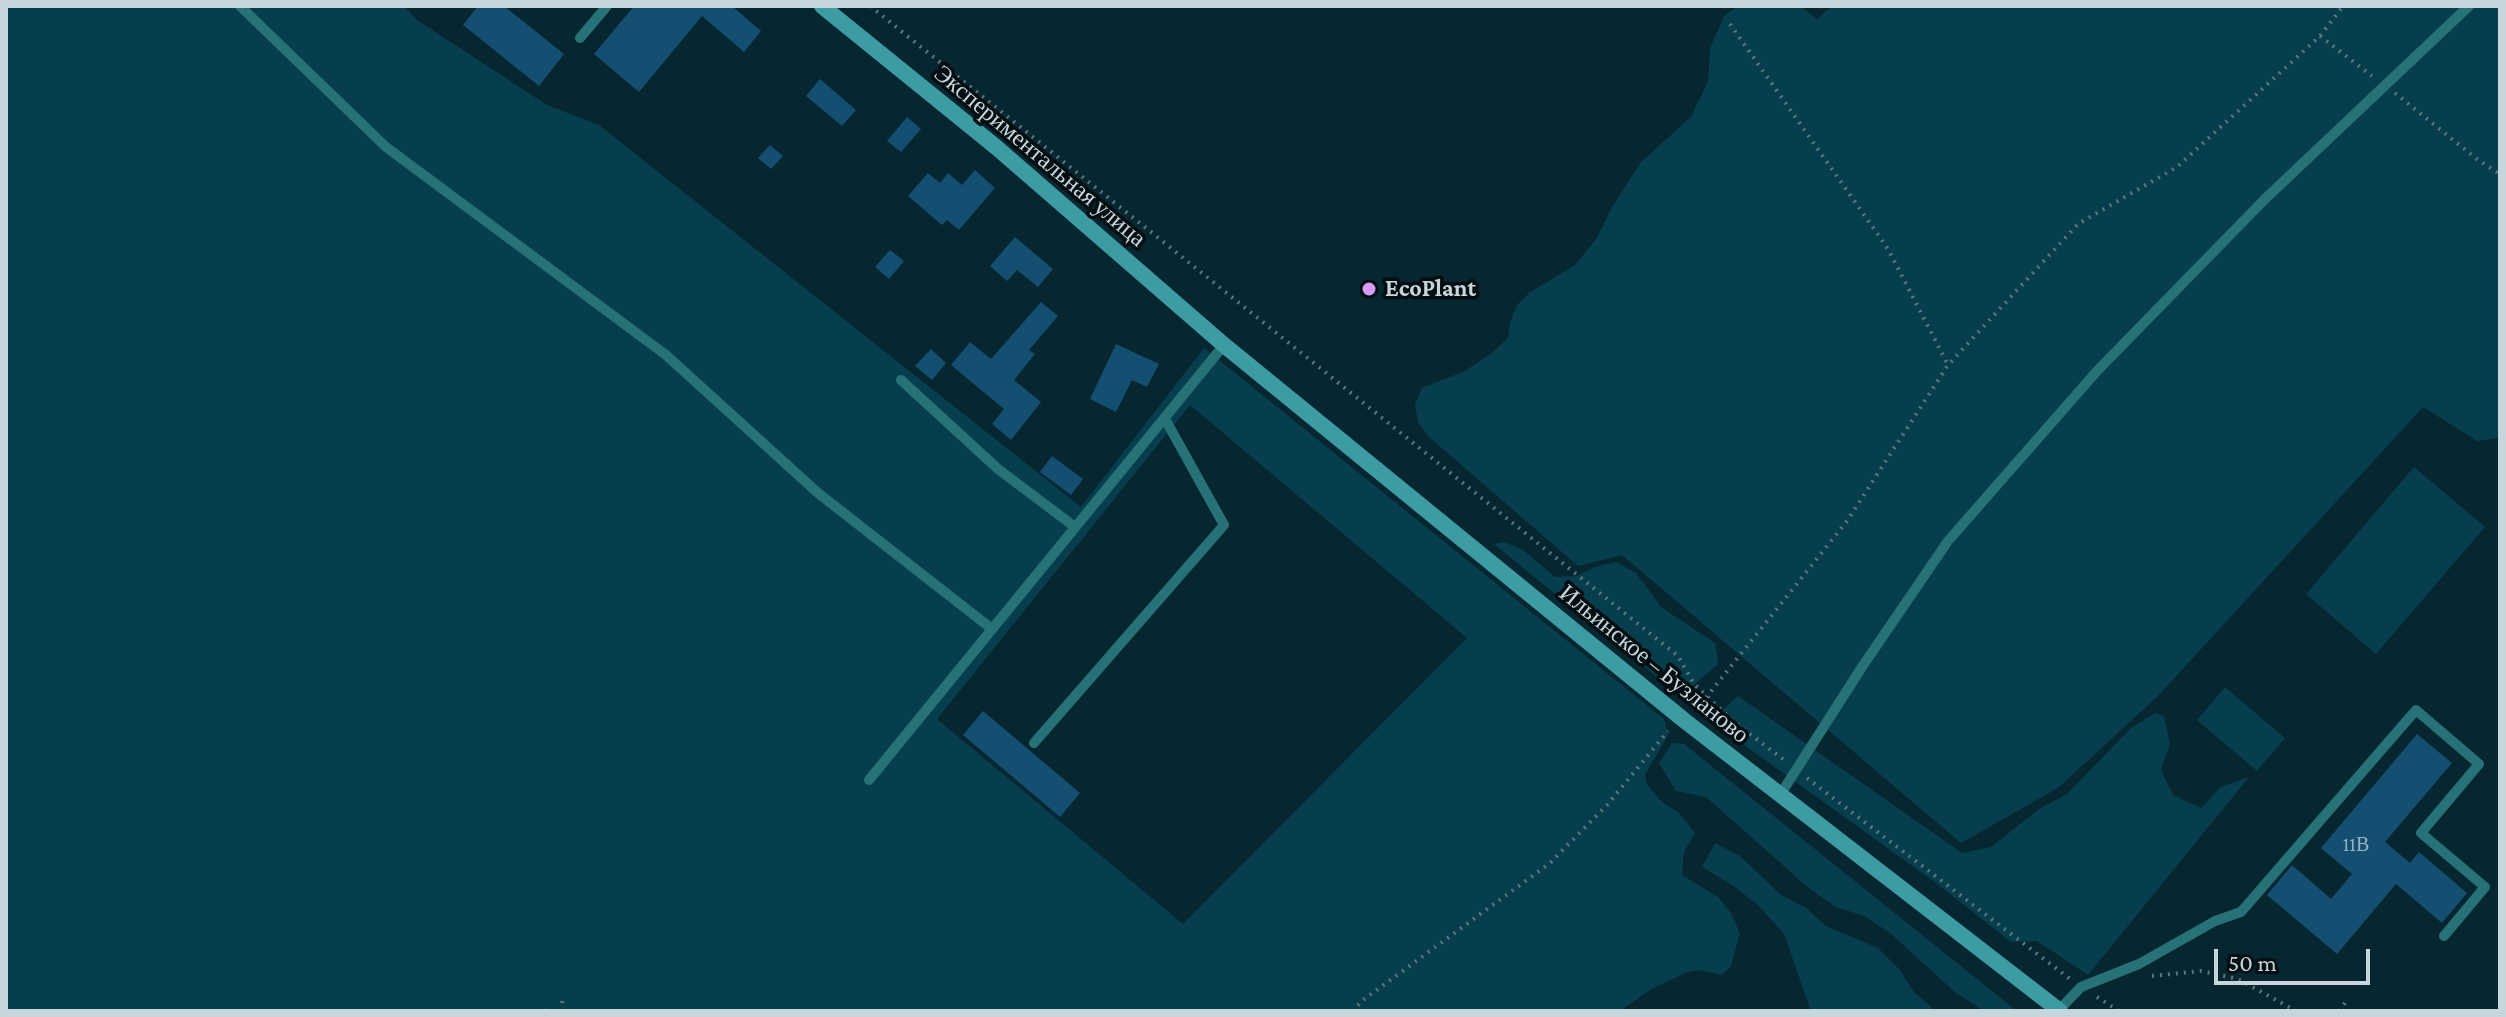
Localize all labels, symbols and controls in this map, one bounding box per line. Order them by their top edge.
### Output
street label: Экспериментальная улица [928,59,1152,253]
place label: EcoPlant [1385,275,1476,303]
marker: EcoPlant [1360,280,1378,298]
street label: Ильинское – Бузланово [1553,579,1755,749]
house number: 11В [2343,833,2369,857]
scale bar [2218,933,2374,983]
text: 50 m [2228,949,2277,976]

